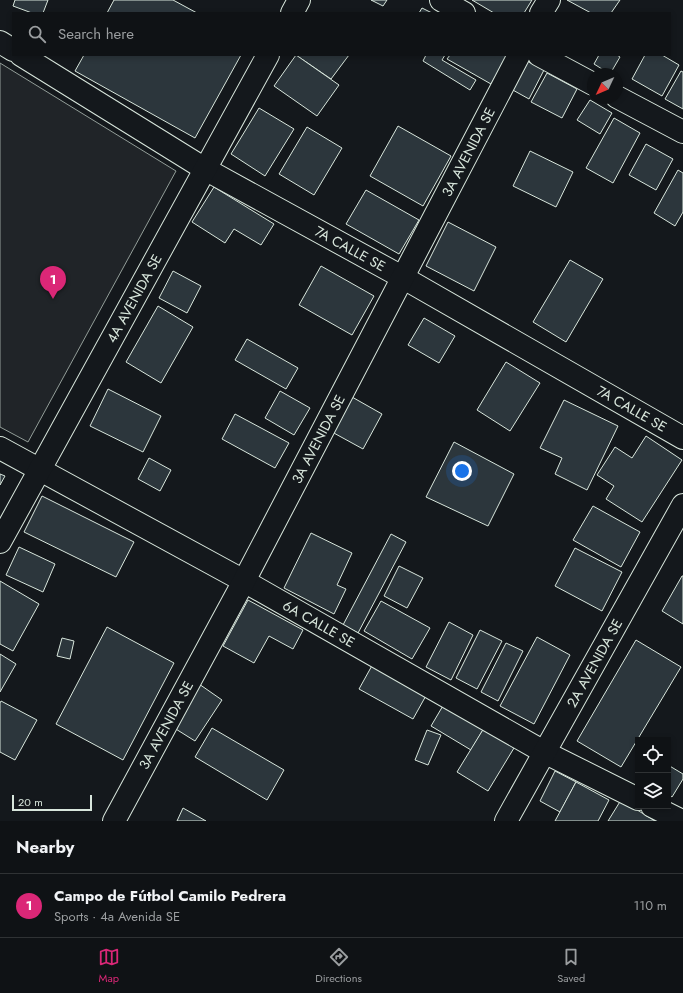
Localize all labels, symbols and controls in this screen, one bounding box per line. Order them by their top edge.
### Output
search box [12,12,671,56]
icon: search [26,23,48,45]
text: Search here [58,23,134,45]
north arrow [587,68,623,104]
street label: 3A AVENIDA SE [437,104,500,200]
street label: 7A CALLE SE [311,221,389,276]
street label: 4A AVENIDA SE [101,250,167,346]
pin: 1 [40,266,66,299]
street label: 7A CALLE SE [593,381,671,437]
street label: 3A AVENIDA SE [287,391,350,487]
your location [452,461,472,481]
street label: 6A CALLE SE [279,595,359,652]
street label: 2A AVENIDA SE [562,615,627,711]
street label: 3A AVENIDA SE [134,677,198,773]
map controls [635,737,671,809]
button: locate [635,737,671,773]
button: layers [635,773,671,809]
scale bar [12,793,92,812]
text: 20 m [18,794,43,810]
text: Nearby [16,835,74,859]
text: Campo de Fútbol Camilo Pedrera [54,885,286,907]
text: 1 [26,896,32,915]
text: 110 m [633,896,667,915]
text: Sports · 4a Avenida SE [54,907,180,926]
tab: Map [98,946,120,986]
tab: Directions [315,946,362,986]
tab: Saved [557,946,585,986]

